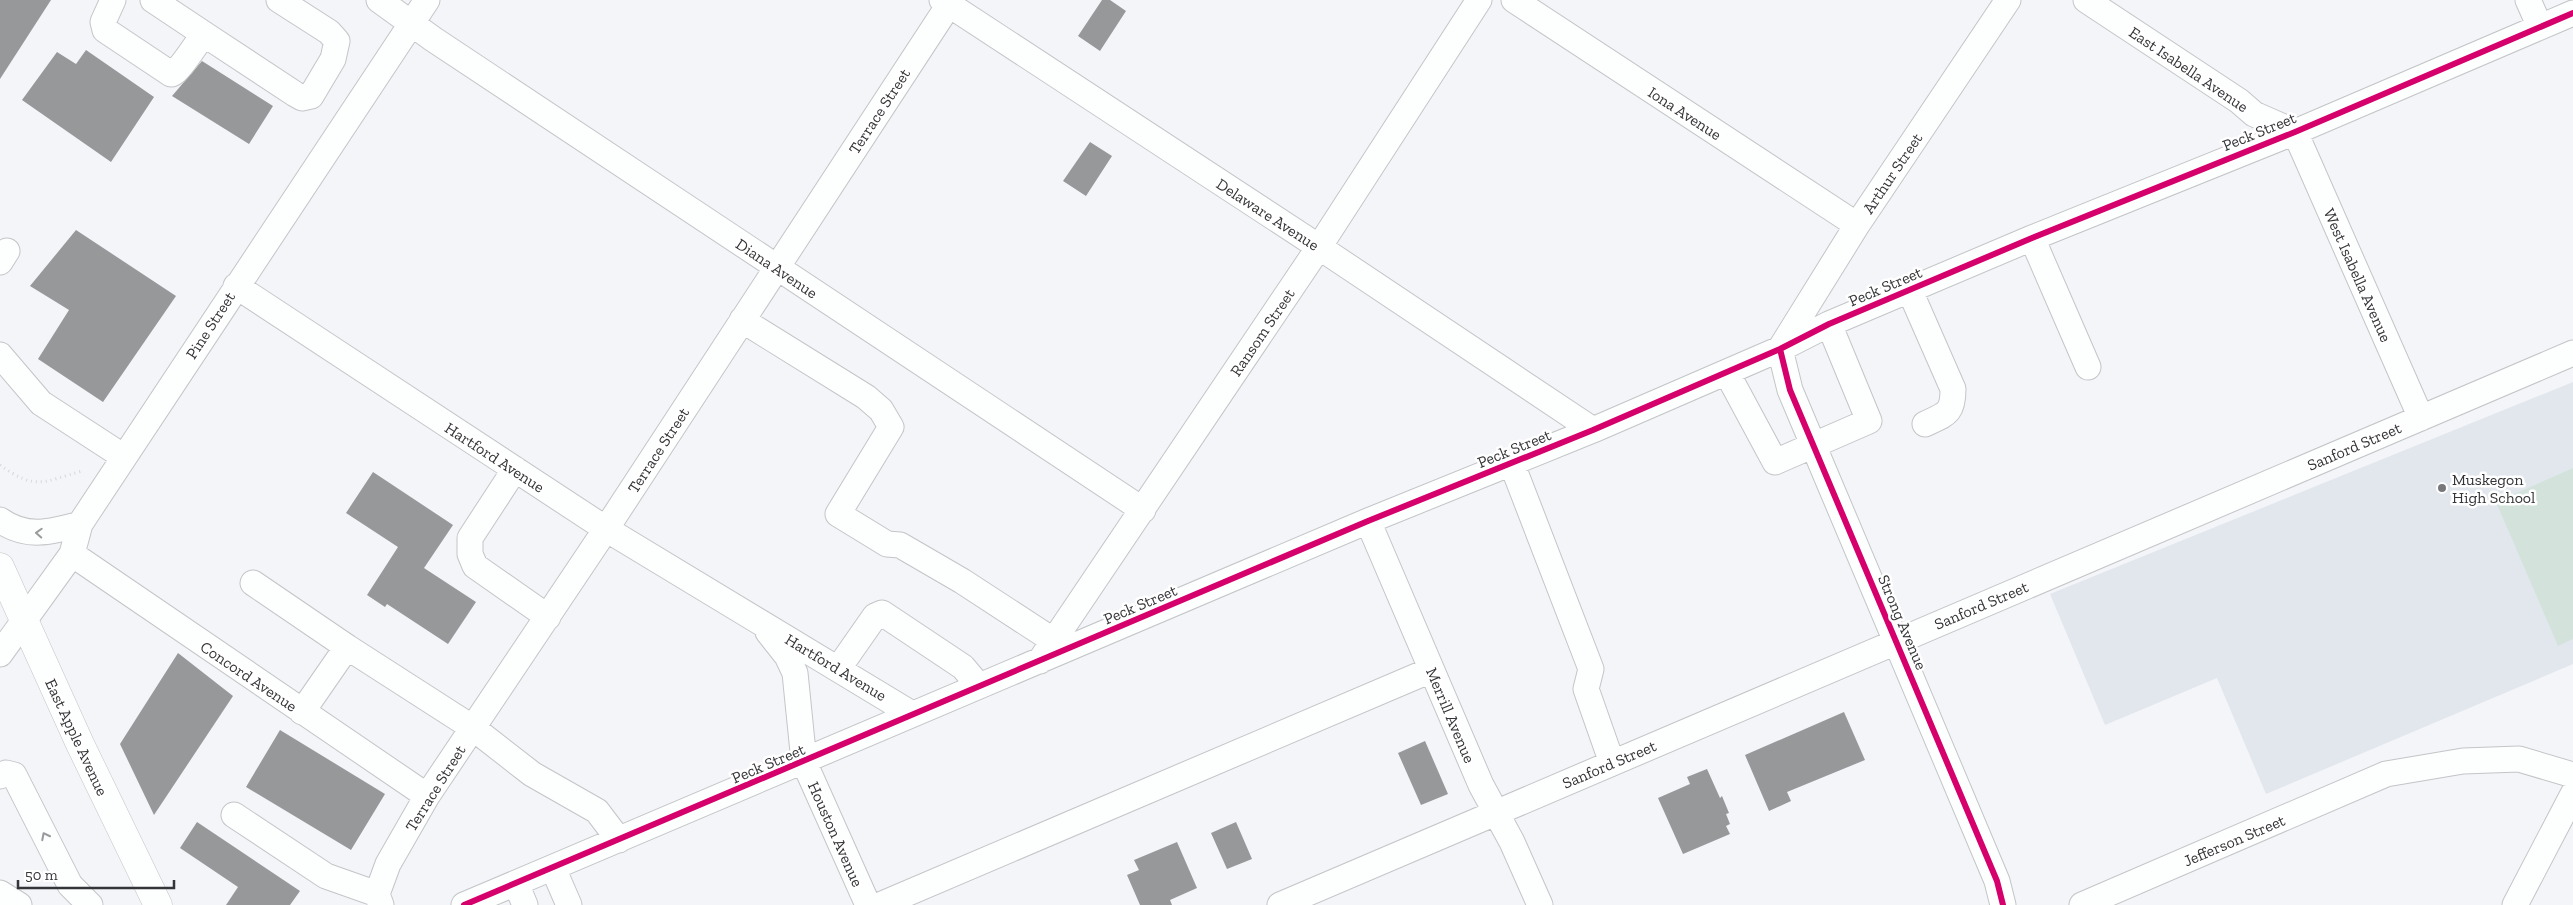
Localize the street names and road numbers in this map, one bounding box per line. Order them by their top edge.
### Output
street label: East Isabella Avenue [2126,22,2252,116]
street label: Terrace Street [845,65,914,158]
street label: Iona Avenue [1644,83,1725,144]
street label: Peck Street [2220,108,2299,155]
street label: Arthur Street [1858,129,1926,217]
street label: Delaware Avenue [1213,174,1323,255]
street label: West Isabella Avenue [2320,205,2396,345]
street label: Diana Avenue [732,234,821,303]
street label: Peck Street [1846,262,1925,310]
street label: Ransom Street [1226,285,1299,380]
street label: Pine Street [182,288,239,362]
street label: Terrace Street [624,404,693,497]
street label: Hartford Avenue [441,418,548,497]
street label: Sanford Street [2304,418,2404,475]
street label: Peck Street [1475,425,1554,472]
street label: Strong Avenue [1874,572,1931,672]
street label: Sanford Street [1931,577,2031,634]
street label: Peck Street [1101,580,1180,628]
street label: Hartford Avenue [782,630,890,705]
street label: Concord Avenue [197,637,301,716]
street label: Merrill Avenue [1422,665,1479,766]
street label: East Apple Avenue [41,676,112,799]
street label: Sanford Street [1559,736,1659,793]
street label: Peck Street [729,739,808,787]
street label: Terrace Street [401,742,470,835]
street label: Houston Avenue [804,779,867,890]
street label: Jefferson Street [2181,810,2288,870]

